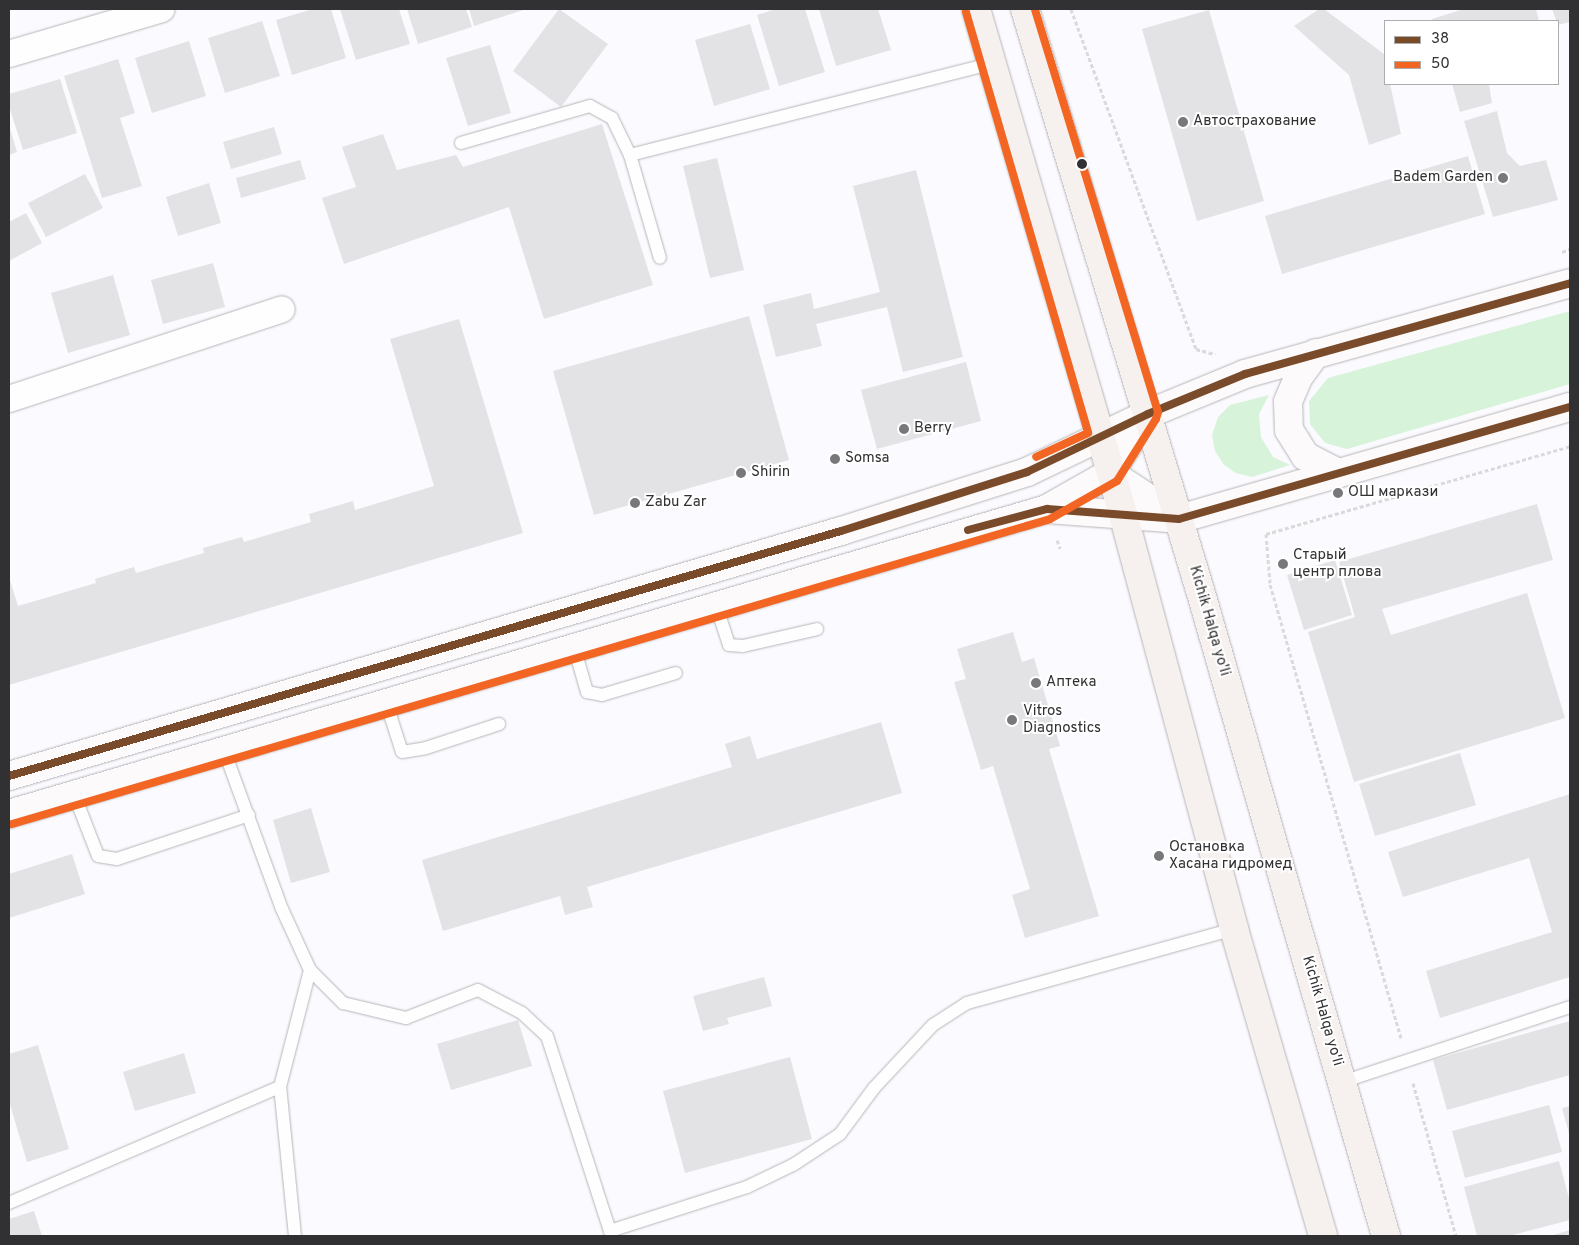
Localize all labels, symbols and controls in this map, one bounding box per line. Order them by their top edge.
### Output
legend [1384,20,1559,85]
text: 38 [1431,30,1449,49]
text: 50 [1431,55,1450,74]
place label: Автострахование [1193,113,1316,131]
marker: Автострахование [1177,116,1189,128]
unlabelled marker [1077,159,1087,169]
place label: Badem Garden [1393,169,1493,187]
marker: Badem Garden [1497,172,1509,184]
place label: Berry [914,420,952,438]
marker: Berry [898,423,910,435]
place label: Somsa [845,450,889,468]
marker: Somsa [829,453,841,465]
place label: Shirin [751,464,790,482]
marker: Shirin [735,467,747,479]
place label: ОШ маркази [1348,484,1438,502]
marker: ОШ маркази [1332,487,1344,499]
place label: Zabu Zar [645,494,707,512]
marker: Zabu Zar [629,497,641,509]
place label: Старый центр плова [1293,546,1381,581]
marker: Старый центр плова [1277,558,1289,570]
street label: Kichik Halqa yo'li [1185,564,1233,678]
place label: Аптека [1046,674,1096,692]
marker: Аптека [1030,677,1042,689]
place label: Vitros Diagnostics [1023,702,1101,737]
marker: Vitros Diagnostics [1005,713,1019,727]
place label: Остановка Хасана гидромед [1169,838,1293,873]
marker: Остановка Хасана гидромед [1153,850,1165,862]
street label: Kichik Halqa yo'li [1298,954,1346,1068]

